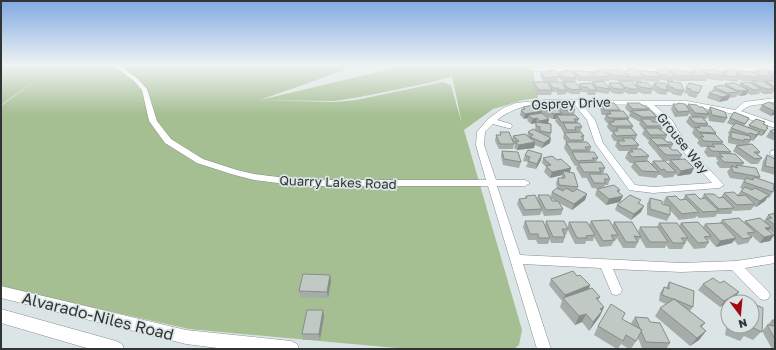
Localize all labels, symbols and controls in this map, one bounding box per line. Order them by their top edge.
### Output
street label: Osprey Drive [531,94,611,112]
street label: Grouse Way [654,109,713,177]
street label: Quarry Lakes Road [279,172,397,192]
street label: Alvarado-Niles Road [20,287,176,345]
north arrow [720,294,760,334]
text: N [737,317,749,331]

